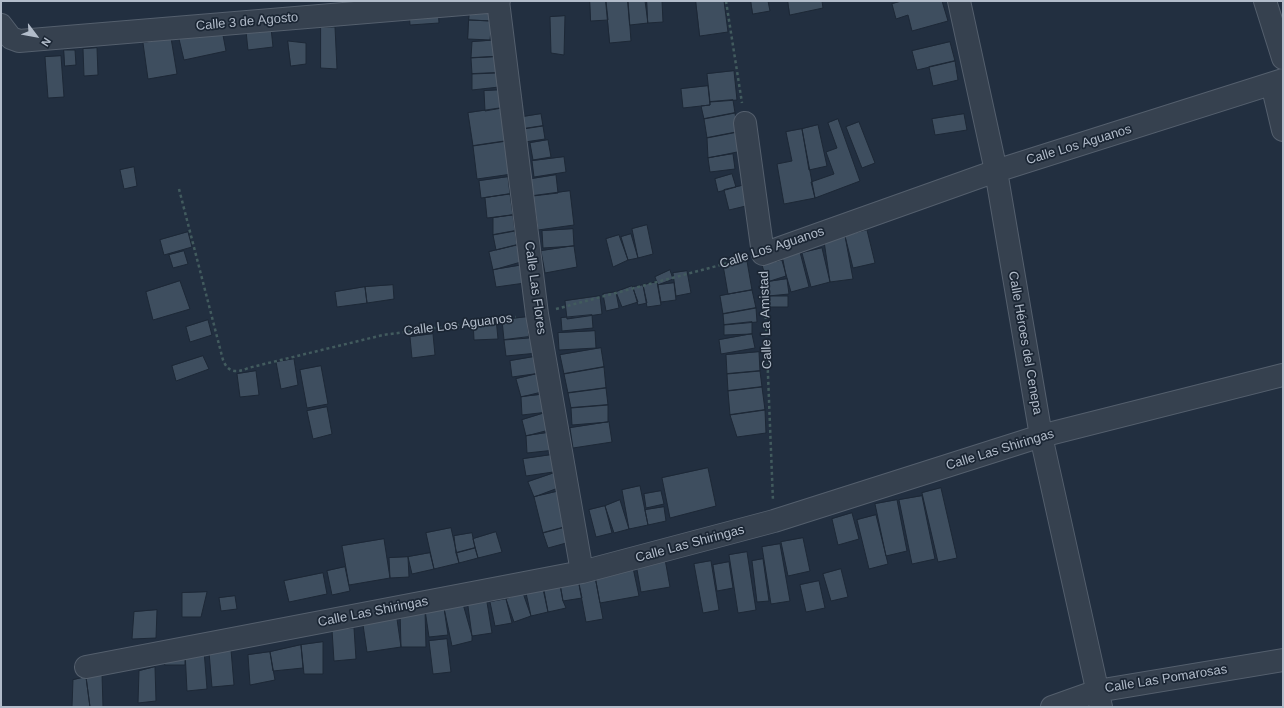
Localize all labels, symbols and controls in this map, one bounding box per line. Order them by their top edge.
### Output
street label: Calle 3 de Agosto [195,10,299,34]
north arrow [16,16,56,56]
text: N [39,36,53,49]
street label: Calle Los Aguanos [1025,122,1133,168]
street label: Calle Los Aguanos [718,224,826,272]
street label: Calle Las Flores [521,240,549,336]
street label: Calle Héroes del Cenepa [1005,270,1045,416]
street label: Calle La Amistad [756,271,776,369]
street label: Calle Los Aguanos [403,311,513,339]
street label: Calle Las Shiringas [944,426,1056,474]
street label: Calle Las Shiringas [634,522,746,566]
street label: Calle Las Shiringas [317,594,429,630]
street label: Calle Las Pomarosas [1104,662,1228,696]

